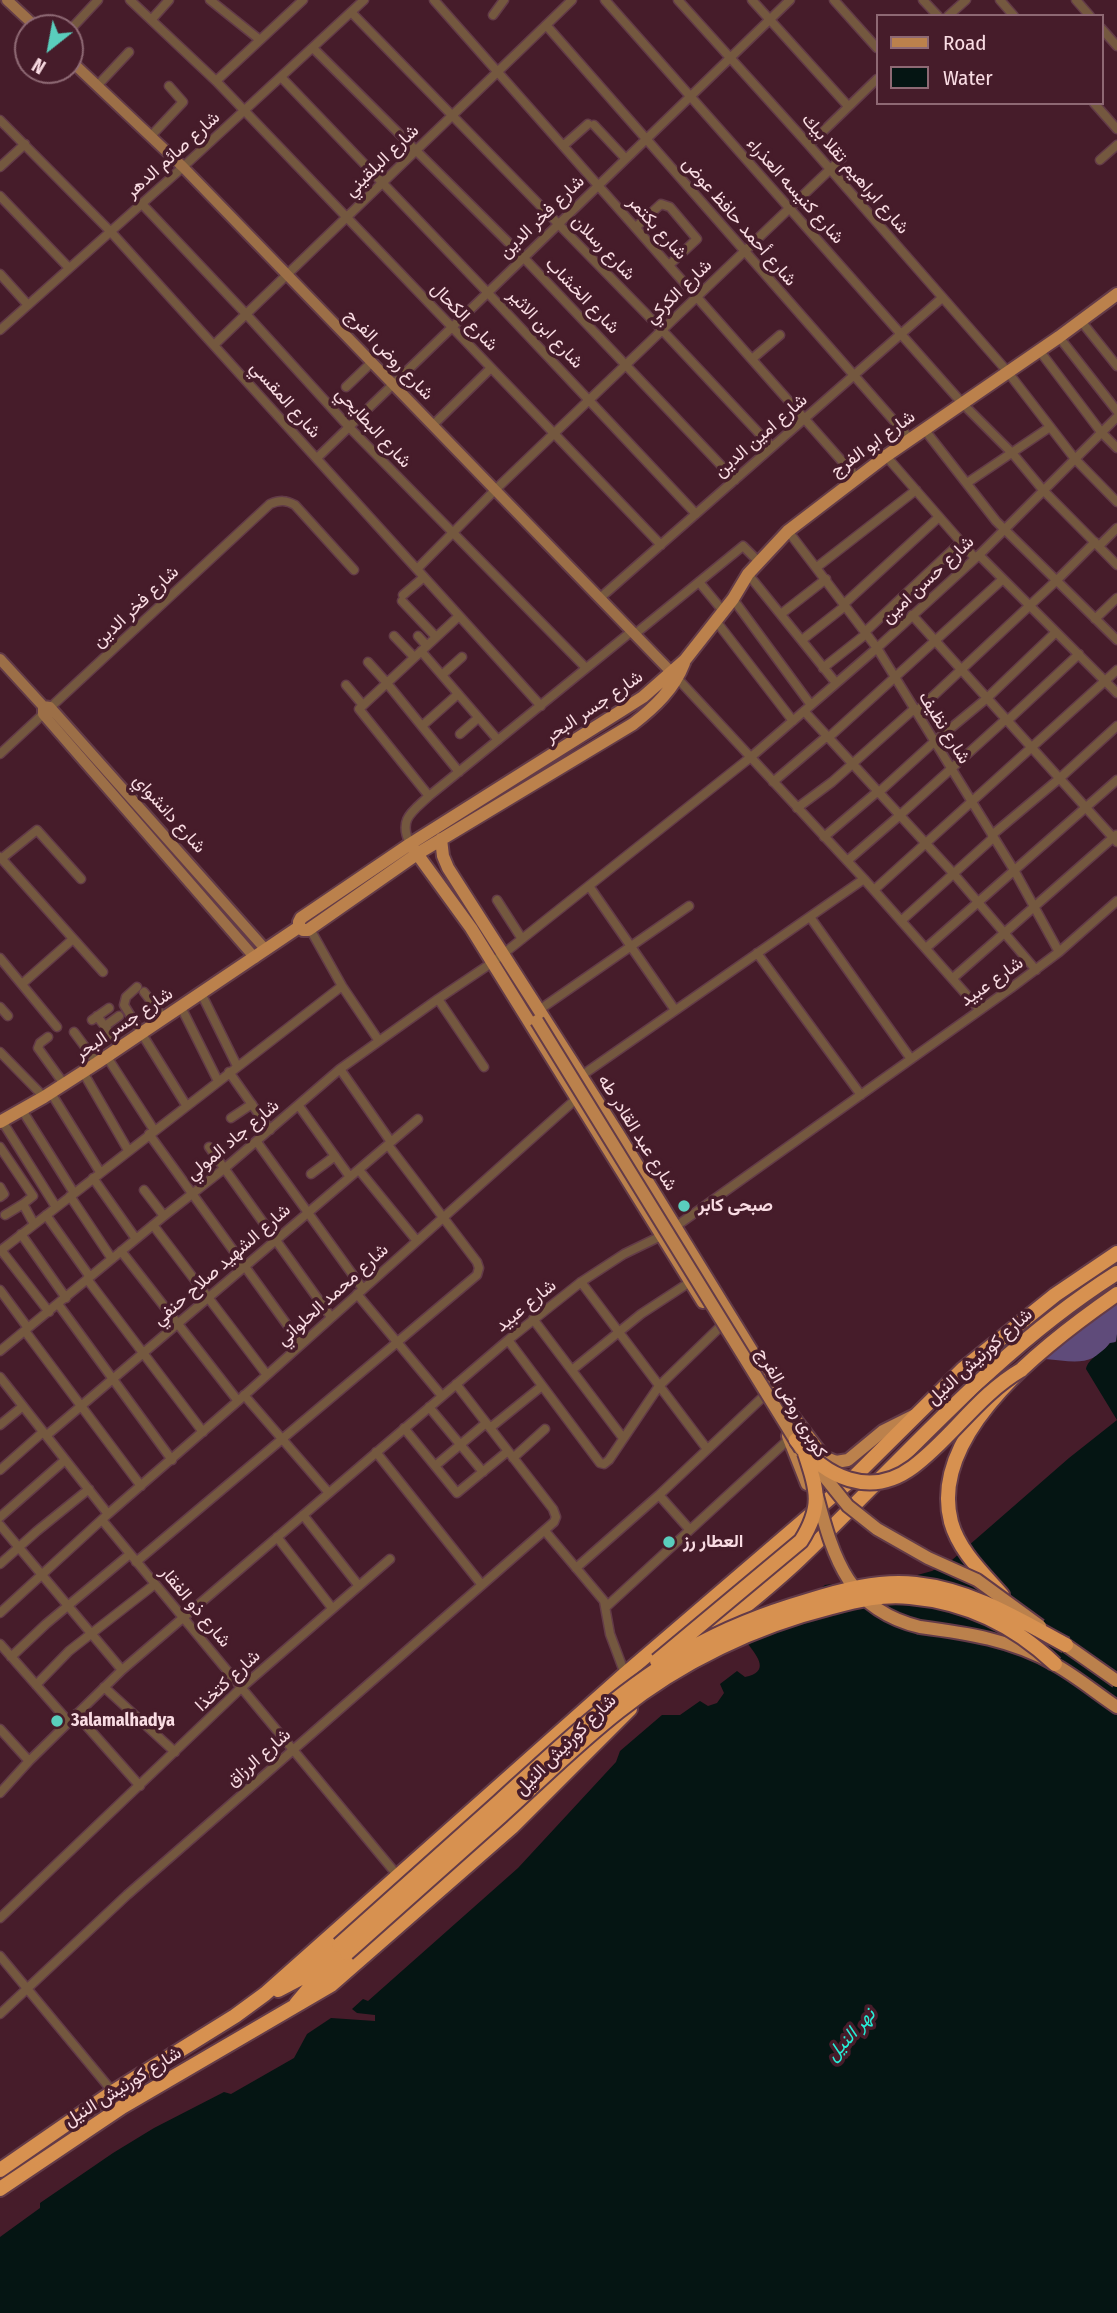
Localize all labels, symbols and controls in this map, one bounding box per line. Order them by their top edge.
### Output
north arrow [14,14,84,84]
legend [876,14,1103,105]
text: Road [943,30,987,56]
text: N [28,53,50,79]
text: Water [943,65,993,91]
street label: شارع صائم الدهر [121,107,225,203]
street label: شارع ابراهيم تقلا بيك [797,109,913,239]
street label: شارع البلقيني [340,120,424,202]
street label: شارع كنيسه العذراء [742,133,848,249]
street label: شارع أحمد حافظ عوض [677,153,801,291]
street label: شارع فخر الدين [495,171,589,263]
street label: شارع بكتمر [623,192,691,264]
street label: شارع رسلان [567,211,639,285]
street label: شارع الخشاب [540,253,624,339]
street label: شارع الكركي [641,255,717,329]
street label: شارع الكحال [426,278,502,356]
street label: شارع ابن الاثير [503,285,587,373]
street label: شارع روض الفرج [340,305,438,405]
street label: شارع المقسي [245,357,325,443]
street label: شارع البطايحي [330,383,416,473]
street label: شارع امين الدين [710,390,812,482]
street label: شارع ابو الفرج [826,406,920,482]
street label: شارع حسن امين [877,532,979,628]
street label: شارع فخر الدين [88,562,184,652]
street label: شارع جسر البحر [541,666,647,748]
street label: شارع نظيف [913,688,975,768]
street label: شارع دانشواي [128,770,210,858]
street label: شارع عبيد [956,952,1028,1012]
street label: شارع جسر البحر [71,983,177,1065]
street label: شارع عبد القادر طه [593,1071,681,1195]
street label: شارع جاد المولي [182,1095,284,1185]
place label: صبحى كابر [698,1195,773,1217]
marker: صبحى كابر [676,1198,692,1214]
street label: شارع الشهيد صلاح حنفي [149,1199,295,1331]
street label: شارع محمد الحلواني [273,1239,393,1351]
street label: شارع عبيد [491,1275,561,1337]
street label: شارع كورنيش النيل [923,1304,1037,1410]
street label: كوبرى روض الفرج [751,1344,831,1462]
place label: العطار رز [683,1531,744,1553]
marker: العطار رز [661,1534,677,1550]
street label: شارع ذو الفقار [155,1562,235,1652]
street label: شارع كتخذا [191,1646,265,1716]
street label: شارع كورنيش النيل [511,1690,621,1800]
place label: 3alamalhadya [71,1710,175,1732]
marker: 3alamalhadya [49,1713,65,1729]
street label: شارع الرزاق [222,1724,296,1792]
water label: نهر النيل [821,2004,881,2066]
street label: شارع كورنيش النيل [60,2042,186,2132]

